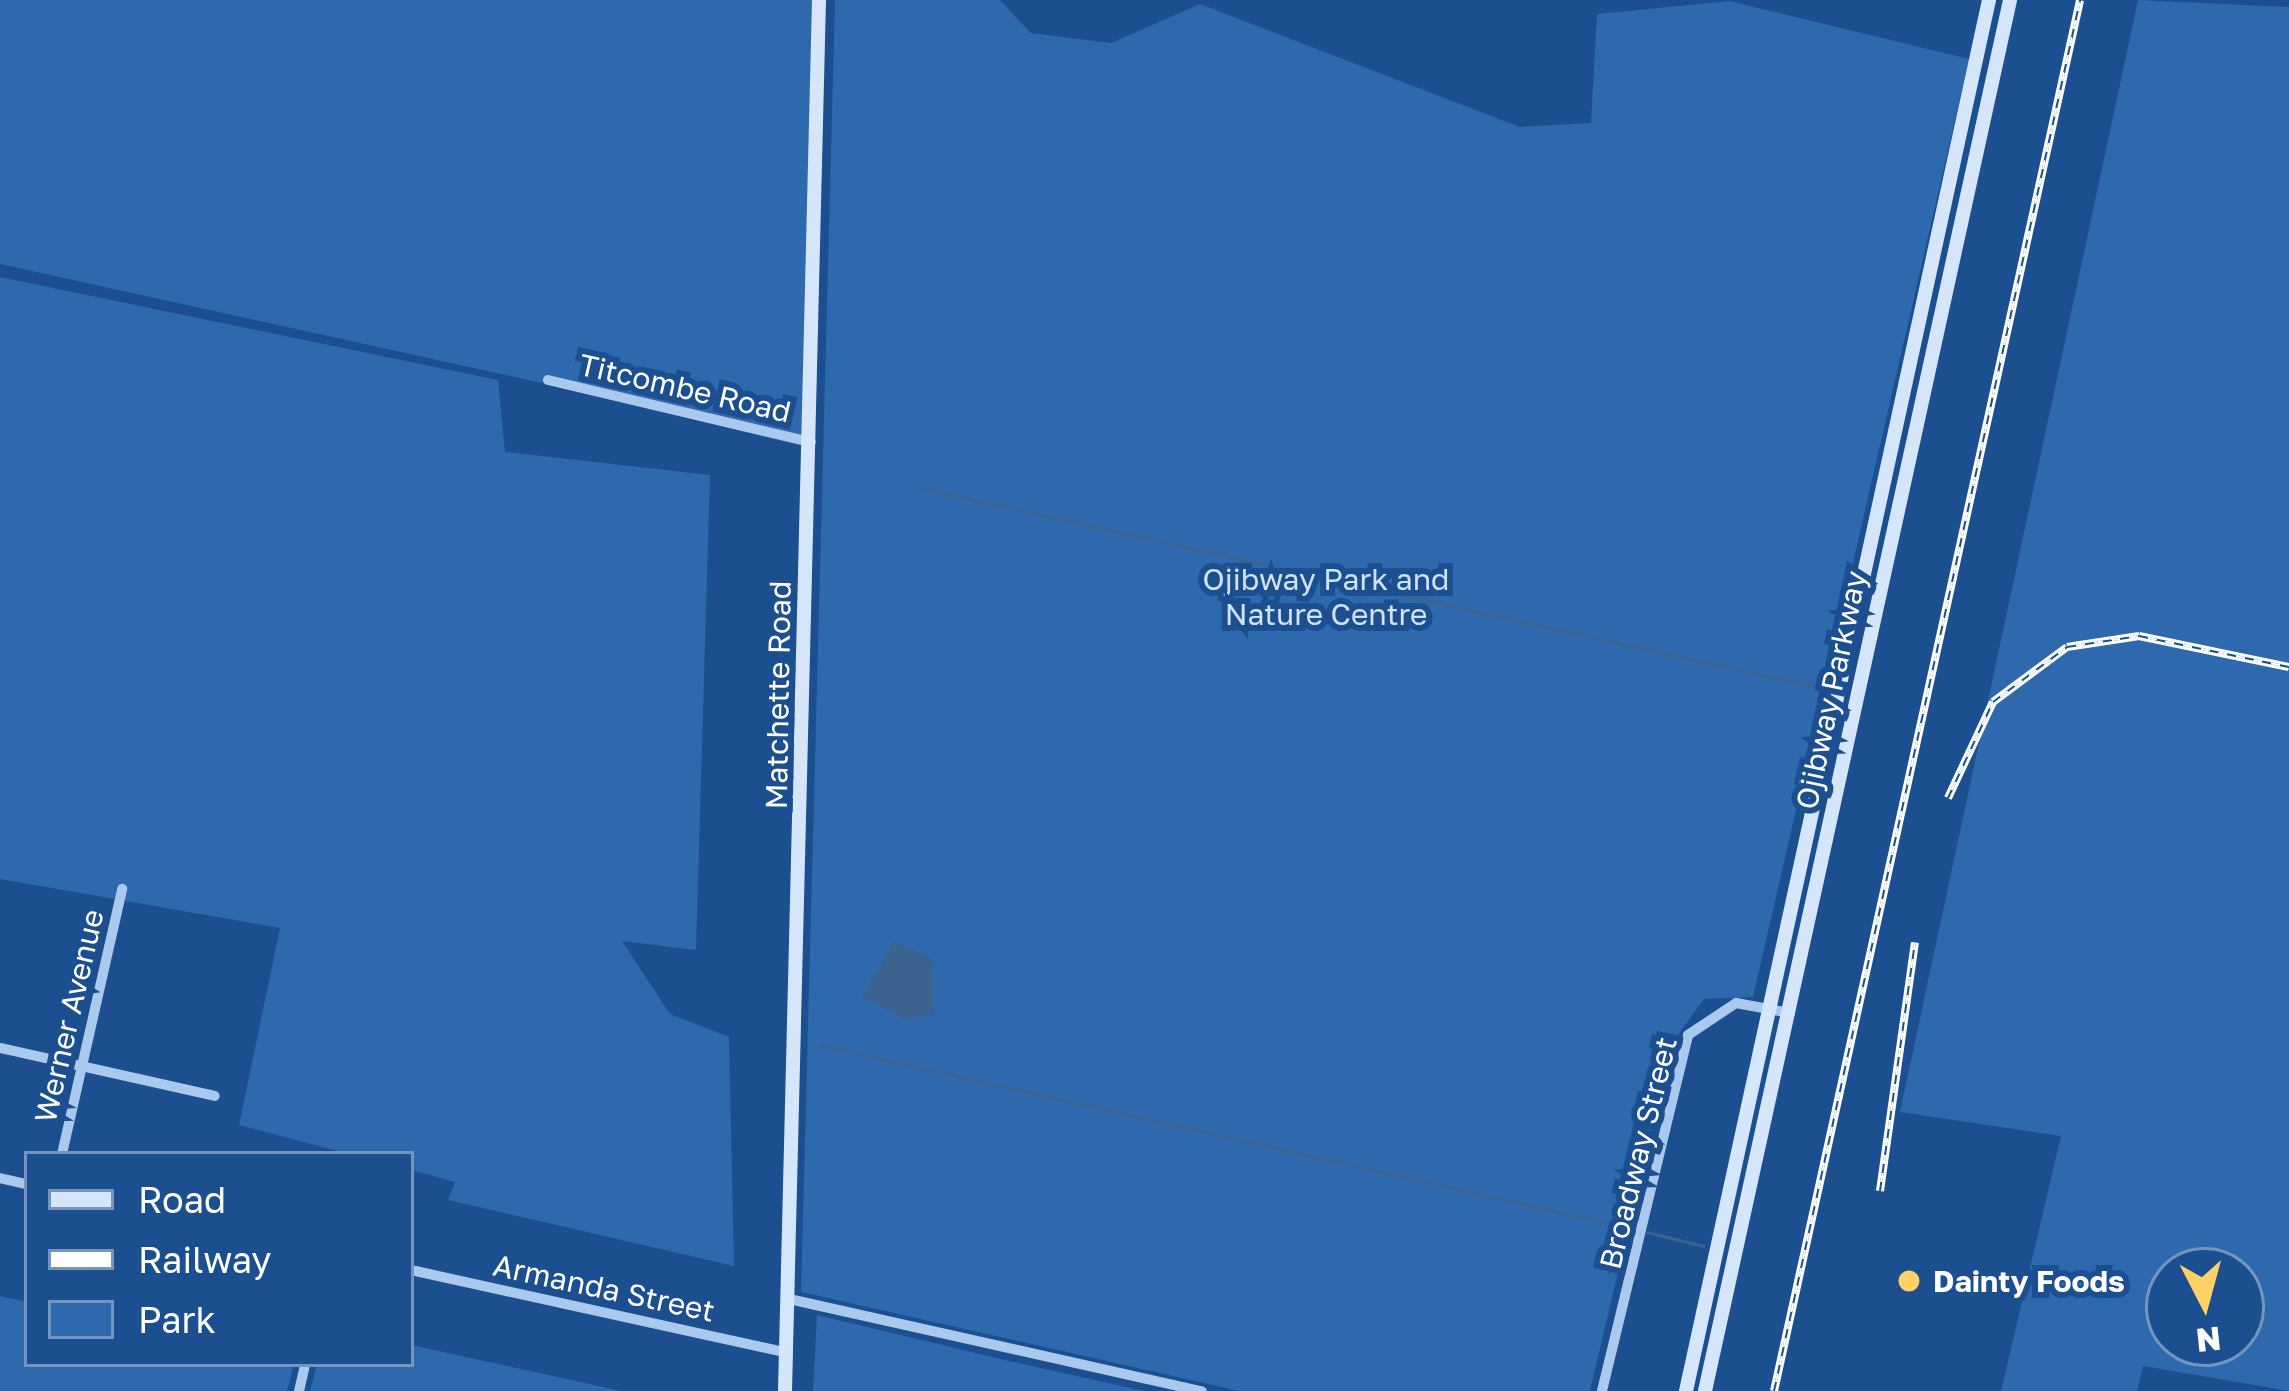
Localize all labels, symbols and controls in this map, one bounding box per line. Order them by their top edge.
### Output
street label: Titcombe Road [576,346,794,430]
park label: Ojibway Park and Nature Centre [1202,561,1450,632]
street label: Ojibway Parkway [1788,567,1874,813]
street label: Matchette Road [758,580,798,810]
street label: Werner Avenue [27,906,111,1126]
street label: Broadway Street [1592,1033,1684,1273]
legend [24,1151,414,1367]
text: Road [138,1178,226,1221]
text: Railway [138,1238,272,1281]
street label: Armanda Street [490,1247,718,1329]
north arrow [2145,1247,2265,1367]
place label: Dainty Foods [1933,1263,2125,1299]
marker: Dainty Foods [1896,1268,1922,1294]
text: Park [138,1298,216,1341]
text: N [2194,1320,2223,1361]

